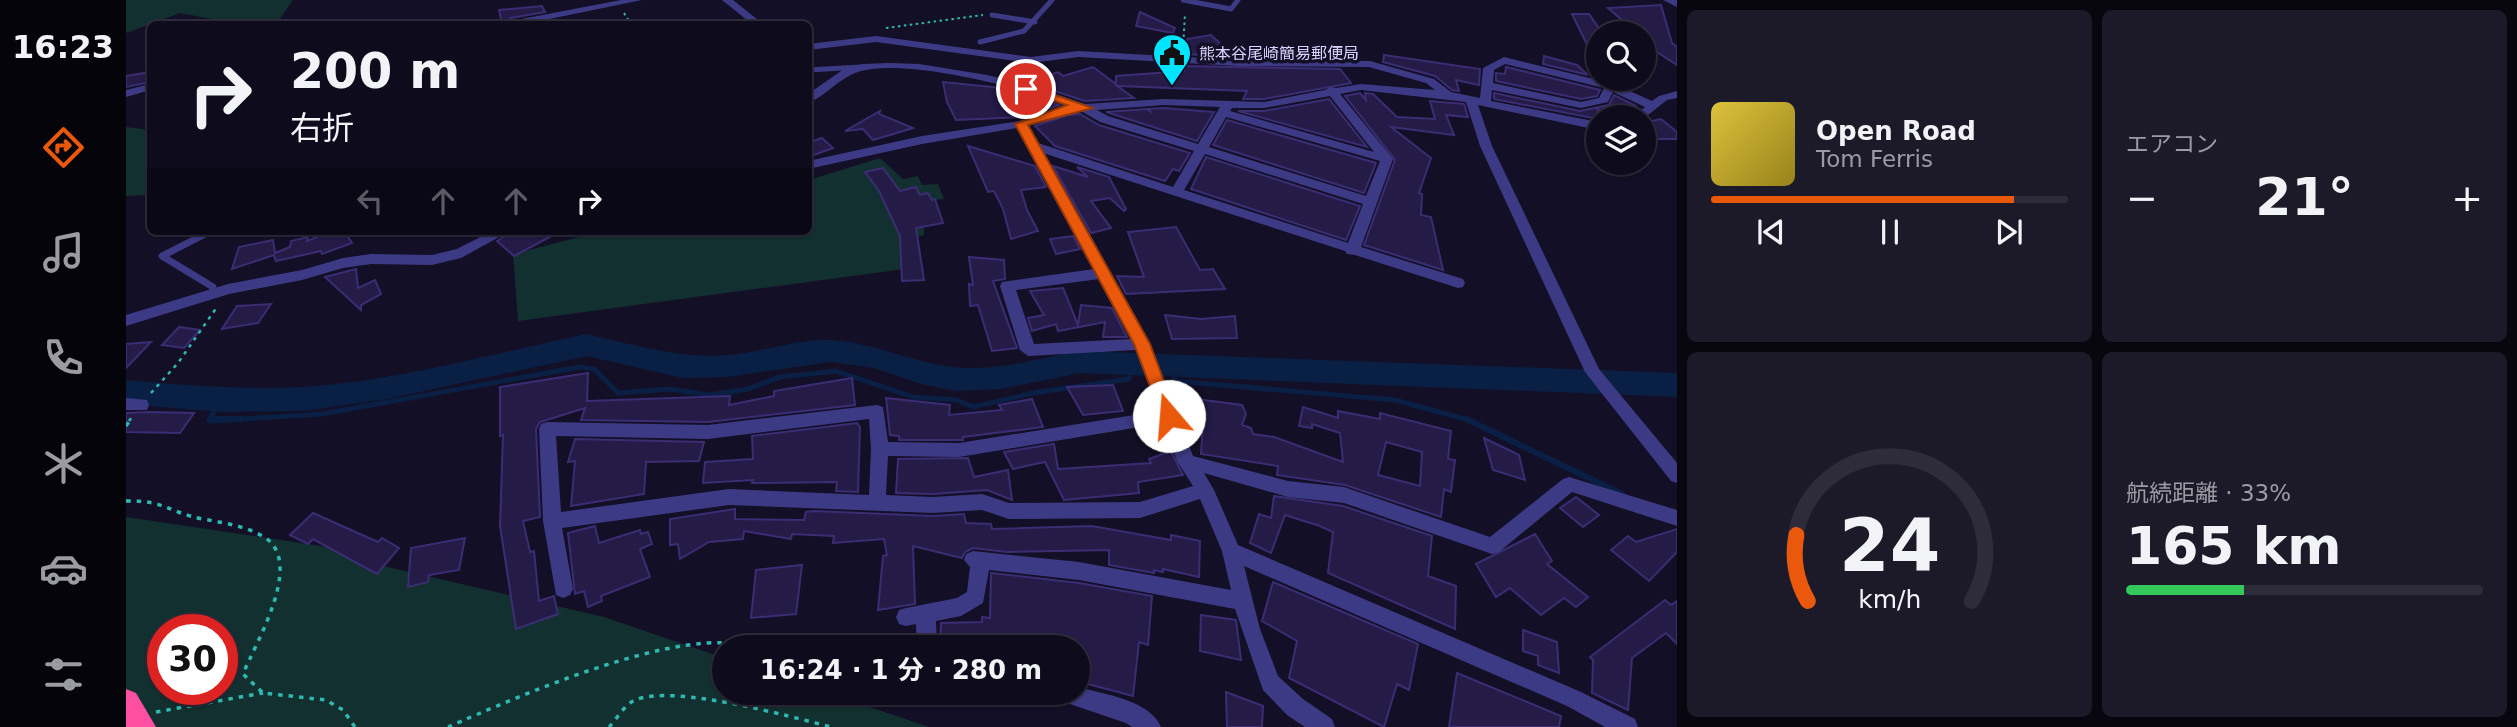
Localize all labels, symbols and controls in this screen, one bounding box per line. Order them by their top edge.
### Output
map controls [1586,21,1656,175]
button: search [1586,21,1656,91]
text: 16:23 [12,28,114,66]
public building icon: 熊本谷尾崎簡易郵便局 [1151,32,1193,87]
text: 200 m [290,43,460,100]
place label: 熊本谷尾崎簡易郵便局 [1199,44,1359,63]
icon: right [175,49,266,140]
pin [996,59,1056,119]
icon: arrive [1007,70,1045,108]
button: layers [1586,105,1656,175]
text: 右折 [290,109,354,147]
text: Open Road [1816,116,1976,146]
icon: directions [39,123,88,172]
text: エアコン [2126,131,2218,157]
text: Tom Ferris [1816,146,1933,172]
text: 21° [2255,167,2354,227]
text: − [2126,176,2158,220]
text: + [2451,176,2483,220]
icon: left [351,182,389,220]
icon: ahead [424,182,462,220]
icon: ahead [497,182,535,220]
icon: right [570,182,608,220]
icon: previous [1752,213,1790,251]
icon: pause [1871,213,1909,251]
icon: next [1990,213,2028,251]
icon: music [39,228,88,277]
icon: phone [39,333,88,382]
position arrow [1132,379,1206,453]
icon: climate [39,439,88,488]
text: 航続距離 · 33% [2126,480,2291,506]
text: 24 [1839,503,1940,588]
text: 165 km [2126,516,2341,576]
icon: car [39,544,88,593]
text: km/h [1858,584,1921,613]
speed limit sign: 30 [147,614,238,705]
icon: filters [39,650,88,699]
text: 16:24 · 1 分 · 280 m [760,655,1042,685]

